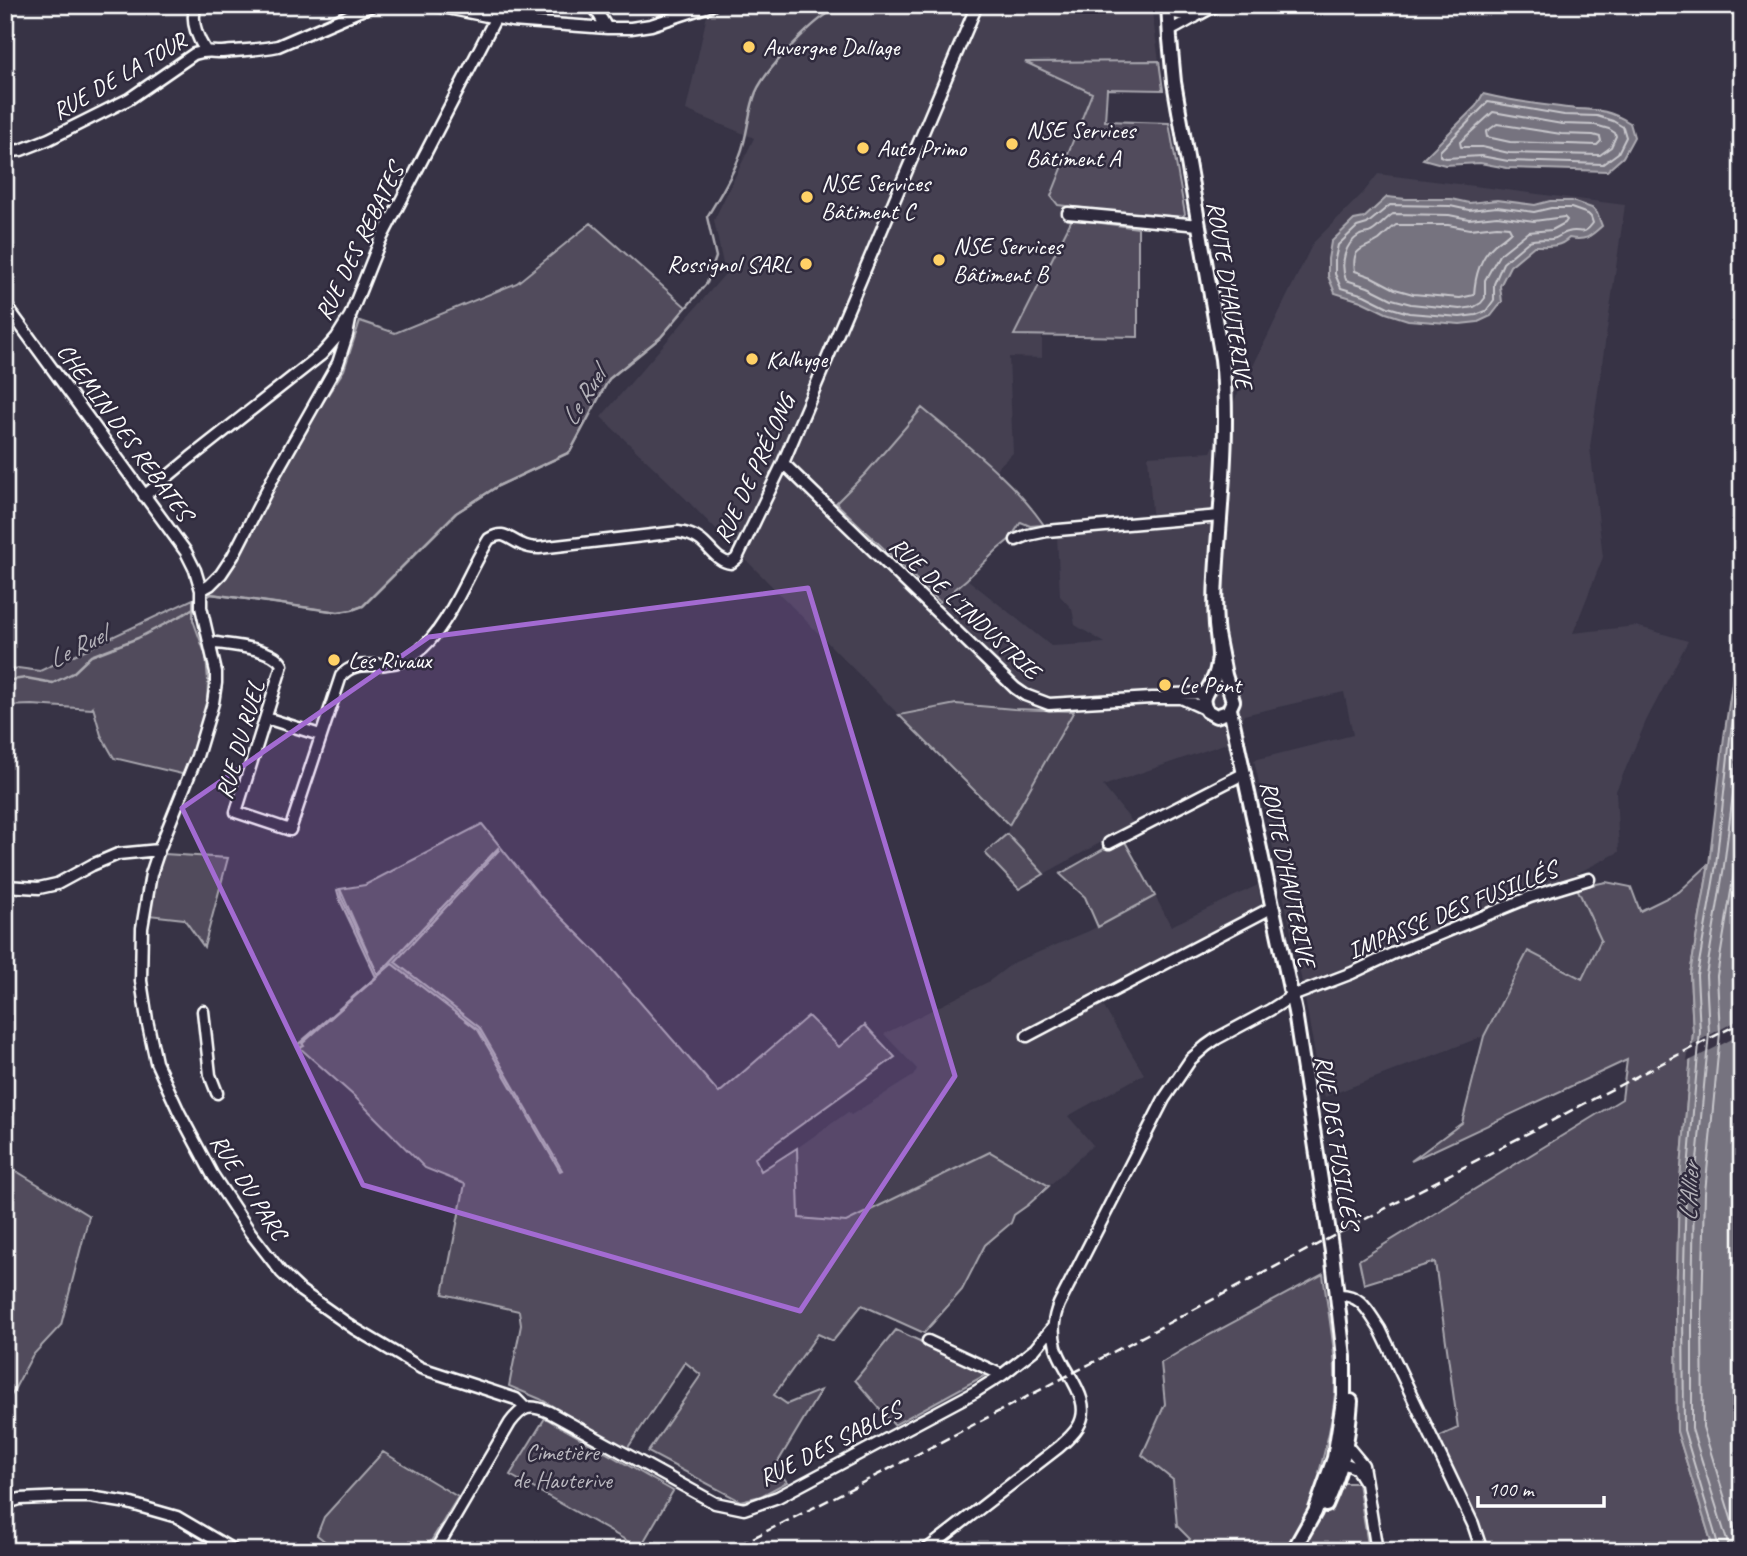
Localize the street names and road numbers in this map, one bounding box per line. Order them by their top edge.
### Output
street label: RUE DE LA TOUR [47,25,193,126]
street label: RUE DES REBATES [308,155,412,325]
street label: ROUTE D'HAUTERIVE [1200,199,1260,394]
street label: CHEMIN DES REBATES [50,337,202,530]
street label: RUE DE PRÉLONG [707,387,803,548]
street label: RUE DE L'INDUSTRIE [883,530,1049,688]
street label: RUE DU RUEL [209,677,271,802]
street label: ROUTE D'HAUTERIVE [1254,778,1323,972]
street label: IMPASSE DES FUSILLÉS [1343,853,1565,966]
street label: RUE DES FUSILLÉS [1309,1053,1366,1235]
street label: RUE DU PARC [204,1128,296,1249]
street label: RUE DES SABLES [754,1393,910,1493]

